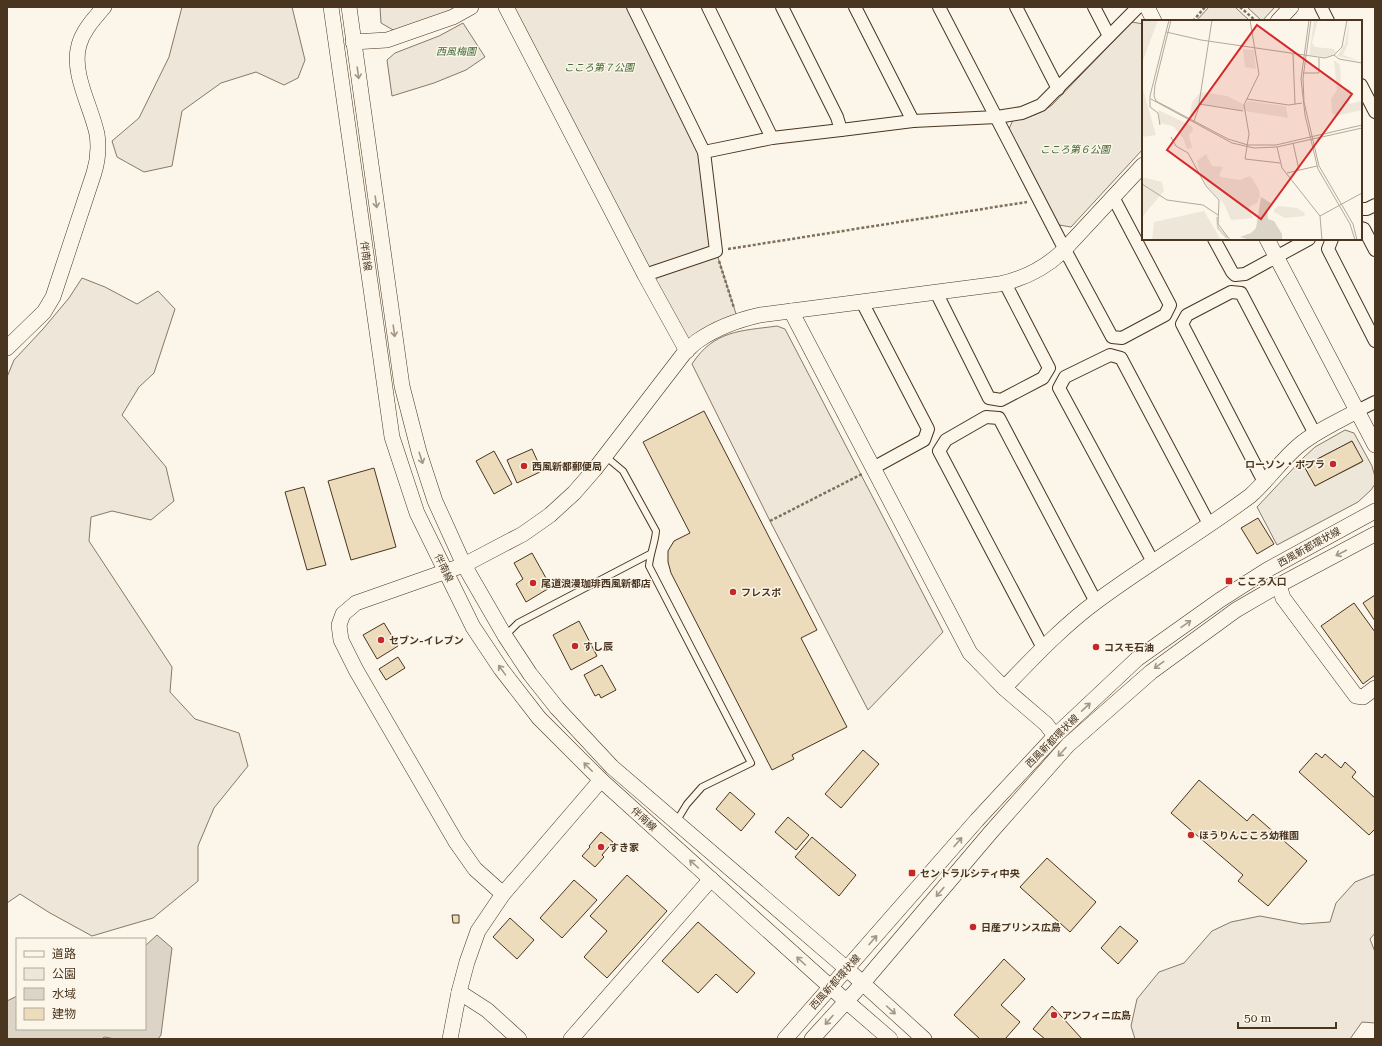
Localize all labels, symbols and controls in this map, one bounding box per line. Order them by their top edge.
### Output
inset map [1142,20,1362,240]
park label: 西風梅園 [436,46,478,57]
park label: こころ第７公園 [564,62,636,73]
one-way arrow [354,66,362,79]
park label: こころ第６公園 [1040,144,1112,155]
one-way arrow [372,195,380,208]
street label: 伴南線 [358,240,374,272]
one-way arrow [390,324,398,337]
one-way arrow [418,451,425,464]
place label: ローソン・ポプラ [1245,459,1325,470]
marker: ローソン・ポプラ [1328,459,1338,469]
marker: 西風新都郵便局 [519,461,529,471]
place label: 西風新都郵便局 [532,461,602,472]
street label: 西風新都環状線 [1276,525,1342,569]
one-way arrow [1335,549,1347,557]
street label: 伴南線 [432,552,456,584]
marker: こころ入口 [1224,576,1234,586]
place label: こころ入口 [1237,576,1287,587]
marker: 尾道浪漫珈琲西風新都店 [528,578,538,588]
place label: 尾道浪漫珈琲西風新都店 [541,578,651,589]
marker: フレスポ [728,587,738,597]
place label: フレスポ [741,587,781,598]
one-way arrow [1180,620,1191,628]
marker: セブン-イレブン [376,635,386,645]
place label: セブン-イレブン [389,635,464,646]
marker: すし辰 [570,641,580,651]
place label: すし辰 [583,641,613,652]
marker: コスモ石油 [1091,642,1101,652]
place label: コスモ石油 [1104,642,1154,653]
one-way arrow [1154,661,1165,669]
one-way arrow [498,664,506,675]
one-way arrow [1081,702,1091,712]
street label: 西風新都環状線 [1023,712,1081,770]
one-way arrow [1058,747,1067,757]
one-way arrow [583,762,593,772]
street label: 伴南線 [629,805,659,833]
marker: ほうりんこころ幼稚園 [1186,830,1196,840]
place label: ほうりんこころ幼稚園 [1199,830,1299,841]
one-way arrow [953,836,962,847]
marker: すき家 [596,842,606,852]
place label: すき家 [609,842,639,853]
one-way arrow [690,860,700,869]
marker: セントラルシティ中央 [907,868,917,878]
place label: セントラルシティ中央 [920,868,1020,879]
one-way arrow [935,887,945,897]
marker: 日産プリンス広島 [968,922,978,932]
place label: 日産プリンス広島 [981,922,1061,933]
one-way arrow [868,935,877,945]
legend [16,938,146,1030]
text: 道路 [52,947,76,961]
street label: 西風新都環状線 [807,952,863,1012]
one-way arrow [796,956,806,965]
text: 公園 [52,967,76,981]
text: 水域 [52,987,76,1001]
scale bar [1238,1004,1336,1030]
one-way arrow [886,1005,897,1014]
text: 建物 [52,1007,76,1021]
marker: アンフィニ広島 [1049,1010,1059,1020]
place label: アンフィニ広島 [1062,1010,1131,1021]
text: 50 m [1244,1011,1271,1025]
one-way arrow [824,1015,833,1025]

